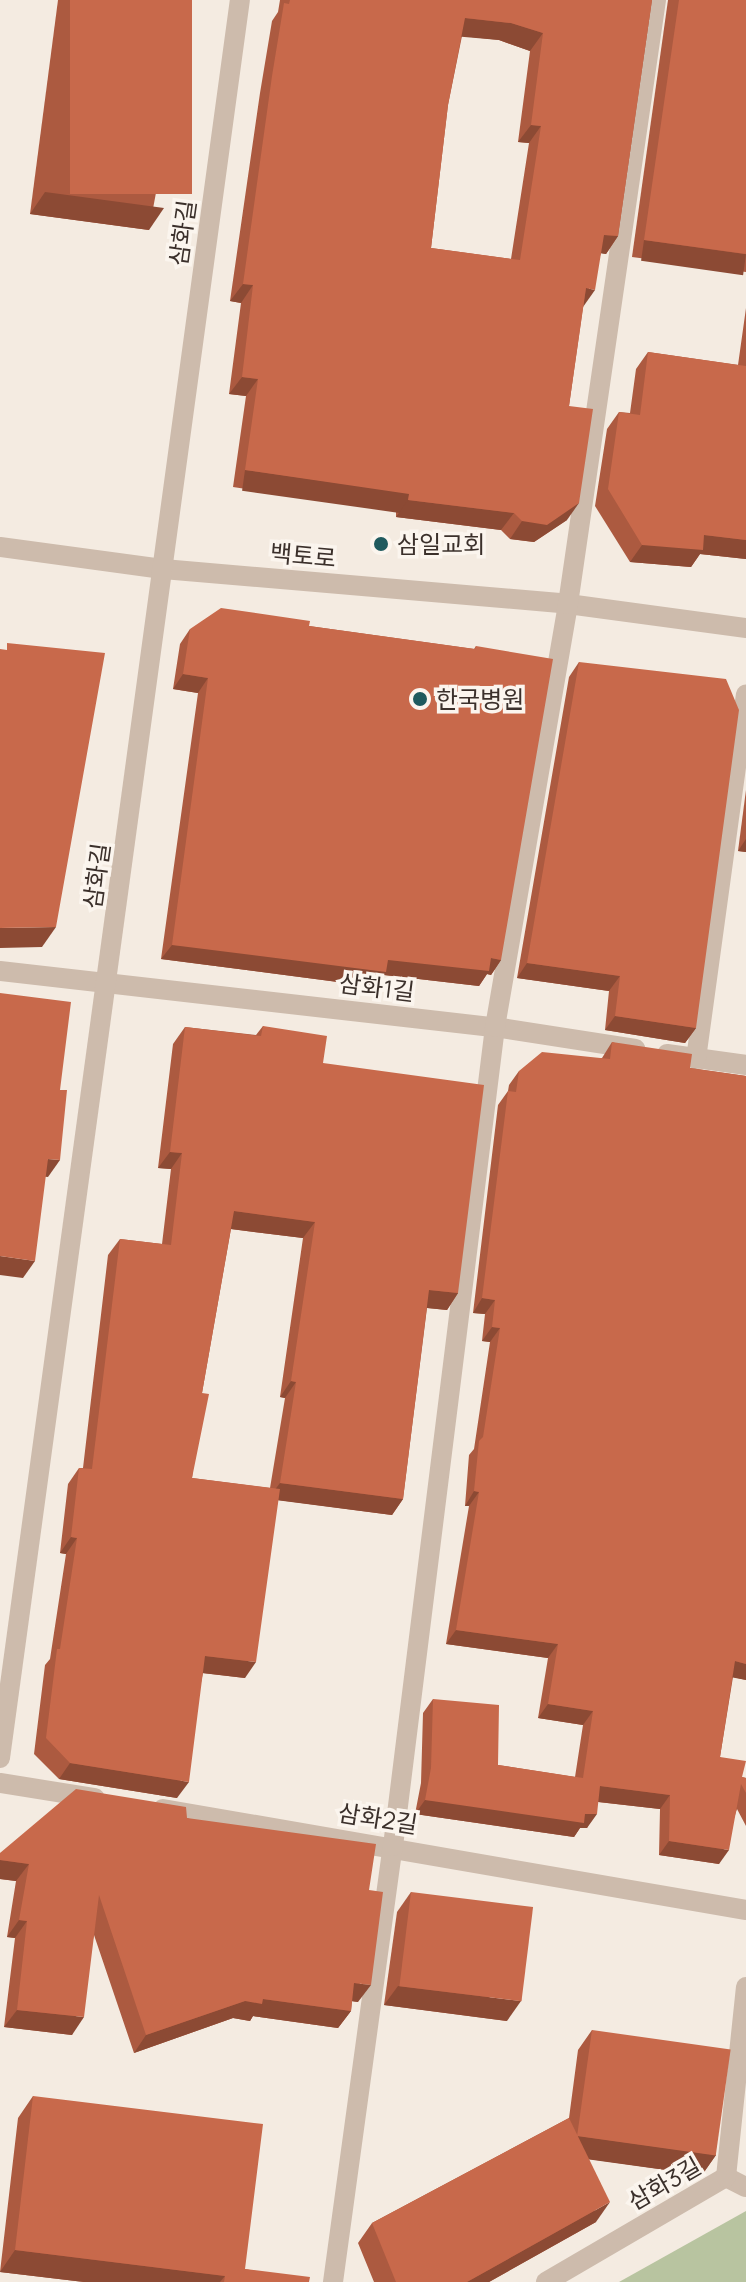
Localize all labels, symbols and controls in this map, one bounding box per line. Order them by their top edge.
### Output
street label: 삼화길 [163,198,201,268]
place label: 삼일교회 [397,530,485,558]
marker: 삼일교회 [372,535,390,553]
street label: 백토로 [269,538,337,572]
place label: 한국병원 [436,685,524,713]
marker: 한국병원 [411,690,429,708]
street label: 삼화길 [77,841,115,911]
street label: 삼화1길 [338,968,416,1006]
street label: 삼화2길 [336,1798,420,1838]
street label: 삼화3길 [622,2151,706,2215]

